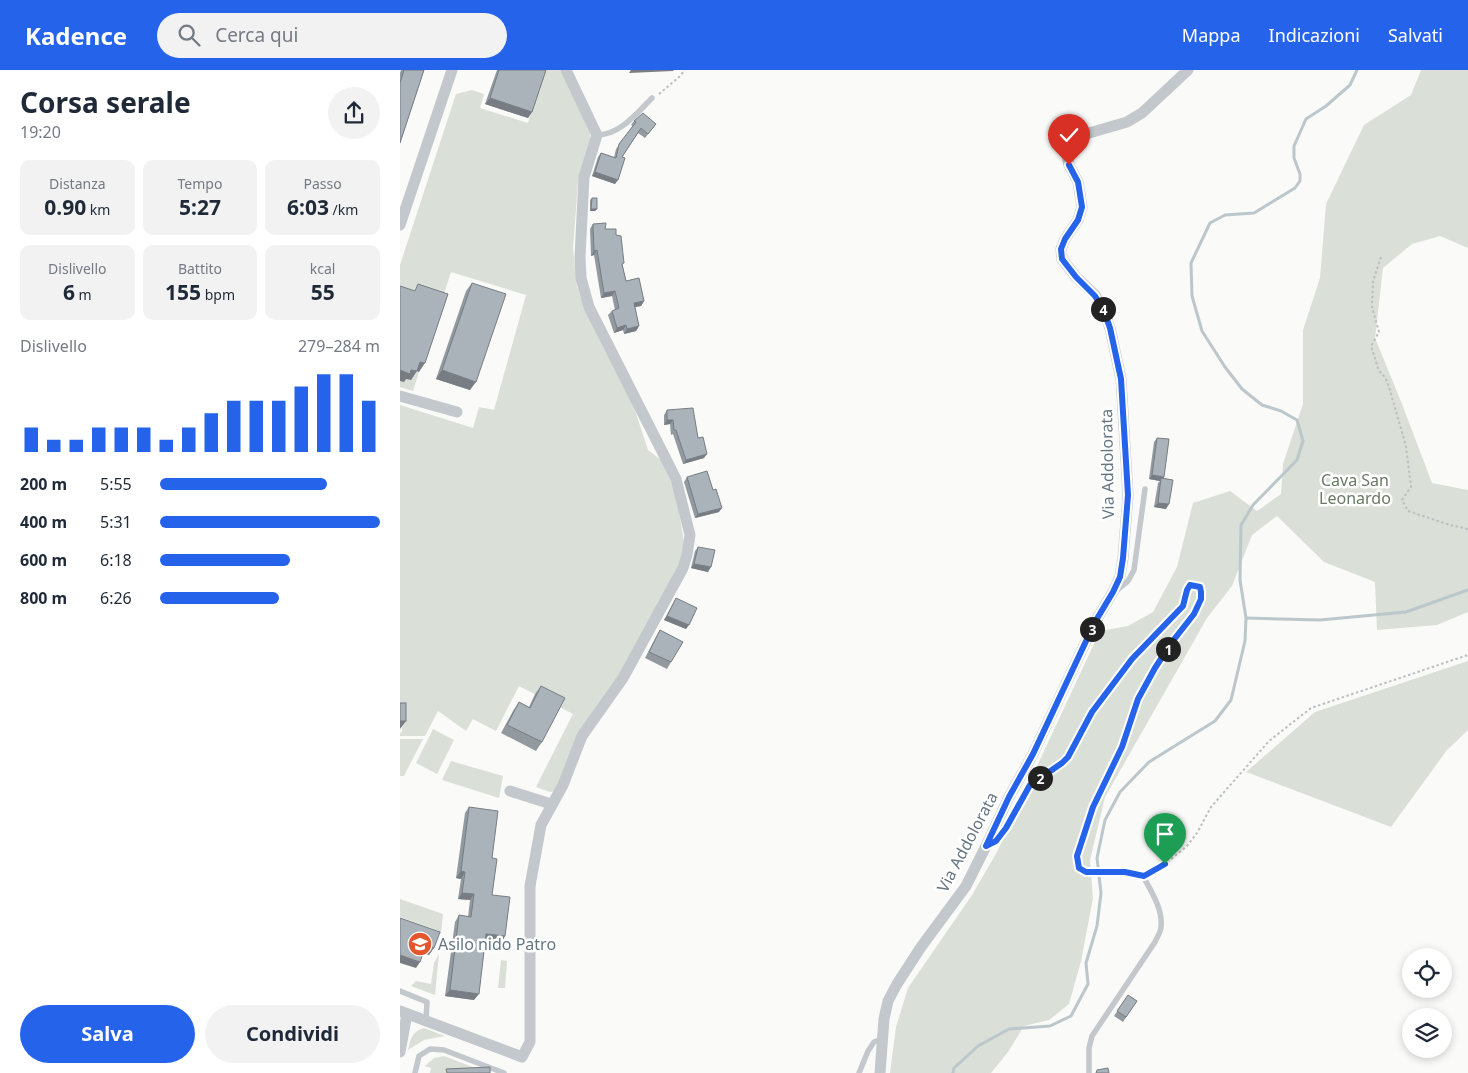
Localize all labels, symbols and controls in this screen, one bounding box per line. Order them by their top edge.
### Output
search box [157,13,507,58]
text: Kadence [25,19,127,52]
icon: search [175,21,203,49]
text: Cerca qui [215,22,298,48]
text: Mappa [1182,23,1241,47]
text: Indicazioni [1269,23,1360,47]
text: Salvati [1388,23,1443,47]
text: Corsa serale [20,83,191,121]
button: share [328,87,380,139]
pin [1048,114,1090,165]
text: 19:20 [20,121,61,143]
icon: check [1055,121,1083,149]
text: Distanza [49,174,106,193]
text: Tempo [178,174,222,193]
text: Passo [304,174,342,193]
text: 0.90 [44,193,86,221]
text: 5:27 [179,193,221,221]
text: 6:03 [287,193,329,221]
text: km [86,200,110,219]
text: /km [329,200,358,219]
text: Dislivello [48,259,107,278]
text: Battito [178,259,222,278]
text: kcal [310,259,335,278]
text: 6 [63,278,75,306]
text: 155 [165,278,201,306]
text: 55 [311,278,335,306]
text: m [75,285,92,304]
text: bpm [201,285,235,304]
pin: 4 [1090,296,1116,322]
text: 4 [1099,300,1108,319]
text: Dislivello [20,335,87,357]
text: 279–284 m [298,335,380,357]
street label: Via Addolorata [1095,409,1119,519]
park label: Cava San Leonardo [1319,469,1391,509]
text: 200 m [20,473,67,495]
text: 5:55 [100,473,132,495]
text: 400 m [20,511,67,533]
text: 5:31 [100,511,132,533]
text: 600 m [20,549,67,571]
text: 6:18 [100,549,132,571]
text: 800 m [20,587,67,609]
text: 6:26 [100,587,132,609]
pin: 3 [1080,616,1104,642]
text: 3 [1088,620,1097,639]
pin: 1 [1156,636,1180,662]
text: 1 [1164,640,1173,659]
pin: 2 [1028,766,1052,790]
text: 2 [1036,769,1045,788]
street label: Via Addolorata [931,788,1003,896]
pin [1144,813,1186,864]
icon: arrive [1151,820,1179,848]
school or university icon: Asilo nido Patro [407,931,433,957]
place label: Asilo nido Patro [438,933,556,955]
map controls [1402,948,1452,1058]
button: locate [1402,948,1452,998]
button: Salva [20,1005,195,1063]
button: Condividi [205,1005,380,1063]
button: layers [1402,1008,1452,1058]

